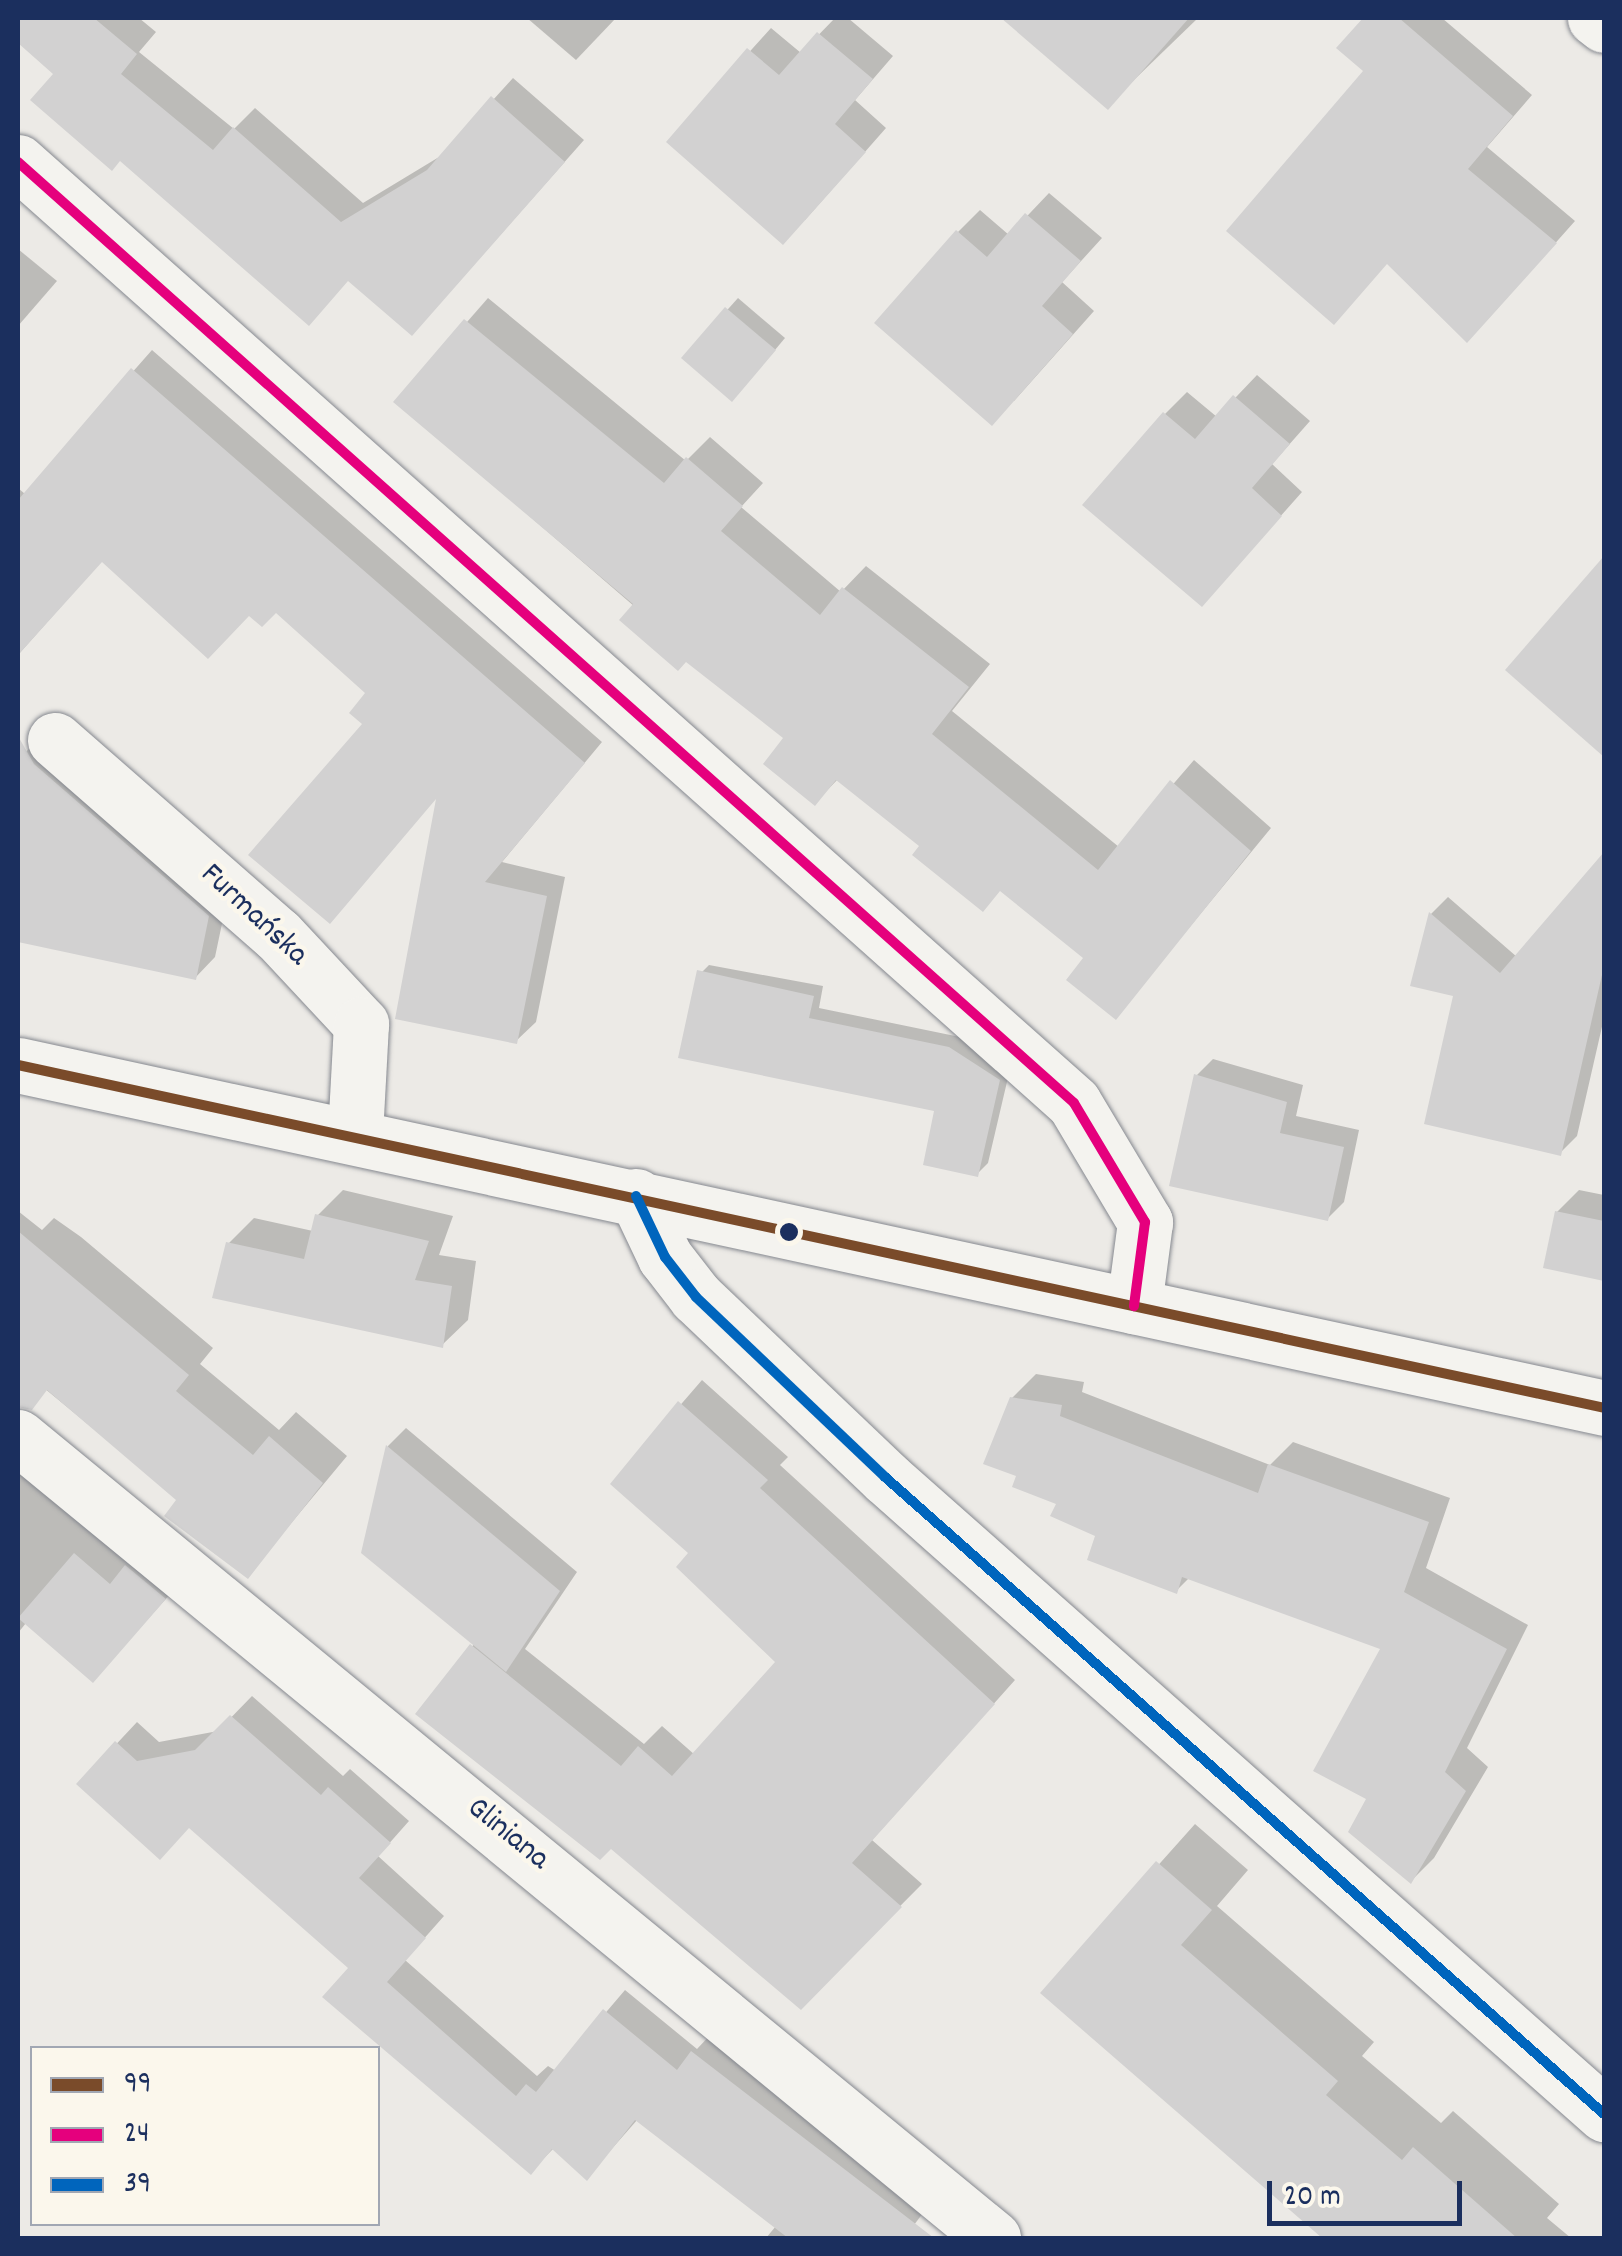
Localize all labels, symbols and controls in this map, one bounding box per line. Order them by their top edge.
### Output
street label: Furmańska [191,856,315,976]
unlabelled marker [779,1222,799,1242]
street label: Gliniana [458,1790,556,1880]
legend [30,2046,380,2226]
text: 99 [124,2064,151,2107]
text: 24 [124,2114,150,2157]
scale bar [1272,2161,1467,2223]
text: 39 [124,2164,151,2207]
text: 20 m [1284,2177,1341,2220]

